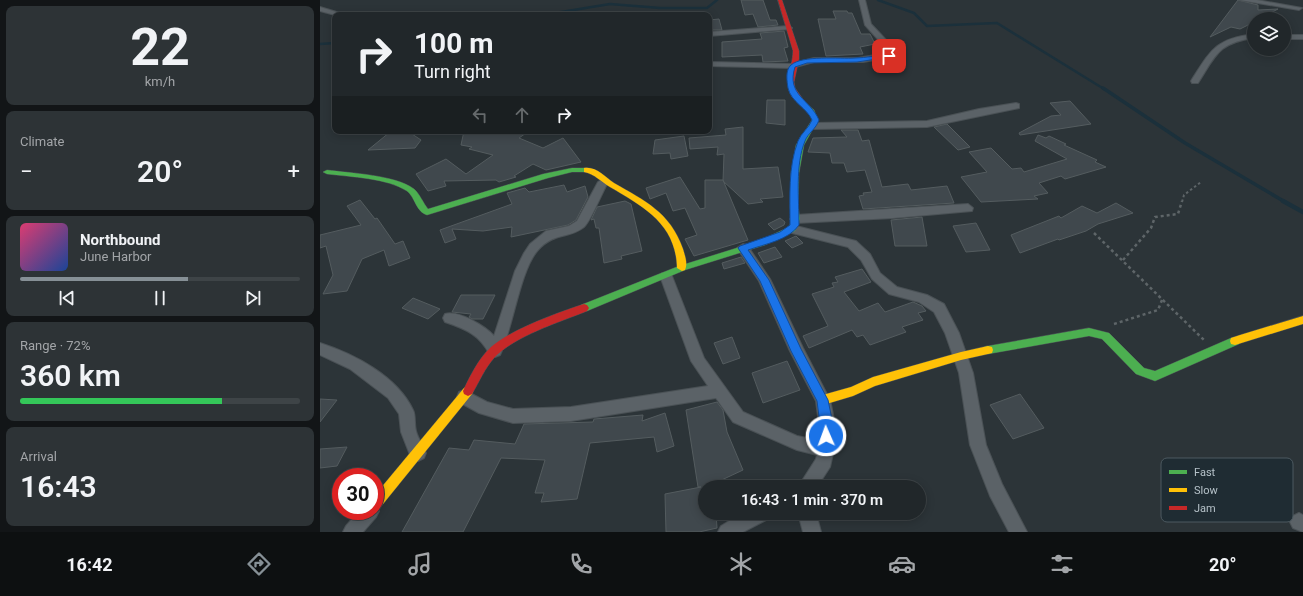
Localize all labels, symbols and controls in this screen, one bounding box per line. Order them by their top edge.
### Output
map controls [1247,12,1291,56]
button: layers [1247,12,1291,56]
text: 22 [130,17,190,78]
text: 100 m [414,27,493,60]
icon: right [348,28,400,80]
pin [872,39,906,73]
icon: arrive [878,45,900,67]
text: Turn right [414,61,491,82]
text: km/h [145,74,175,89]
icon: left [469,104,491,126]
icon: ahead [511,104,533,126]
icon: right [553,104,575,126]
text: Climate [20,134,64,149]
text: 20° [137,154,183,189]
text: − [20,159,33,184]
text: + [288,159,300,184]
text: Northbound [80,231,161,249]
text: June Harbor [80,249,152,264]
icon: previous [56,287,78,309]
icon: pause [149,287,171,309]
icon: next [242,287,264,309]
text: Range · 72% [20,338,90,353]
text: 360 km [20,358,121,393]
position arrow [805,415,847,457]
text: Arrival [20,449,57,464]
legend [1161,458,1293,522]
text: Fast [1194,466,1216,479]
speed limit sign: 30 [332,468,384,520]
text: 16:43 [20,469,97,504]
text: Slow [1194,484,1218,497]
text: 16:43 · 1 min · 370 m [741,491,883,509]
text: Jam [1194,502,1216,515]
icon: directions [245,550,273,578]
icon: music [406,550,434,578]
icon: phone [567,550,595,578]
icon: climate [727,550,755,578]
icon: car [888,550,916,578]
icon: filters [1048,550,1076,578]
text: 16:42 [66,554,113,575]
text: 20° [1209,554,1237,575]

